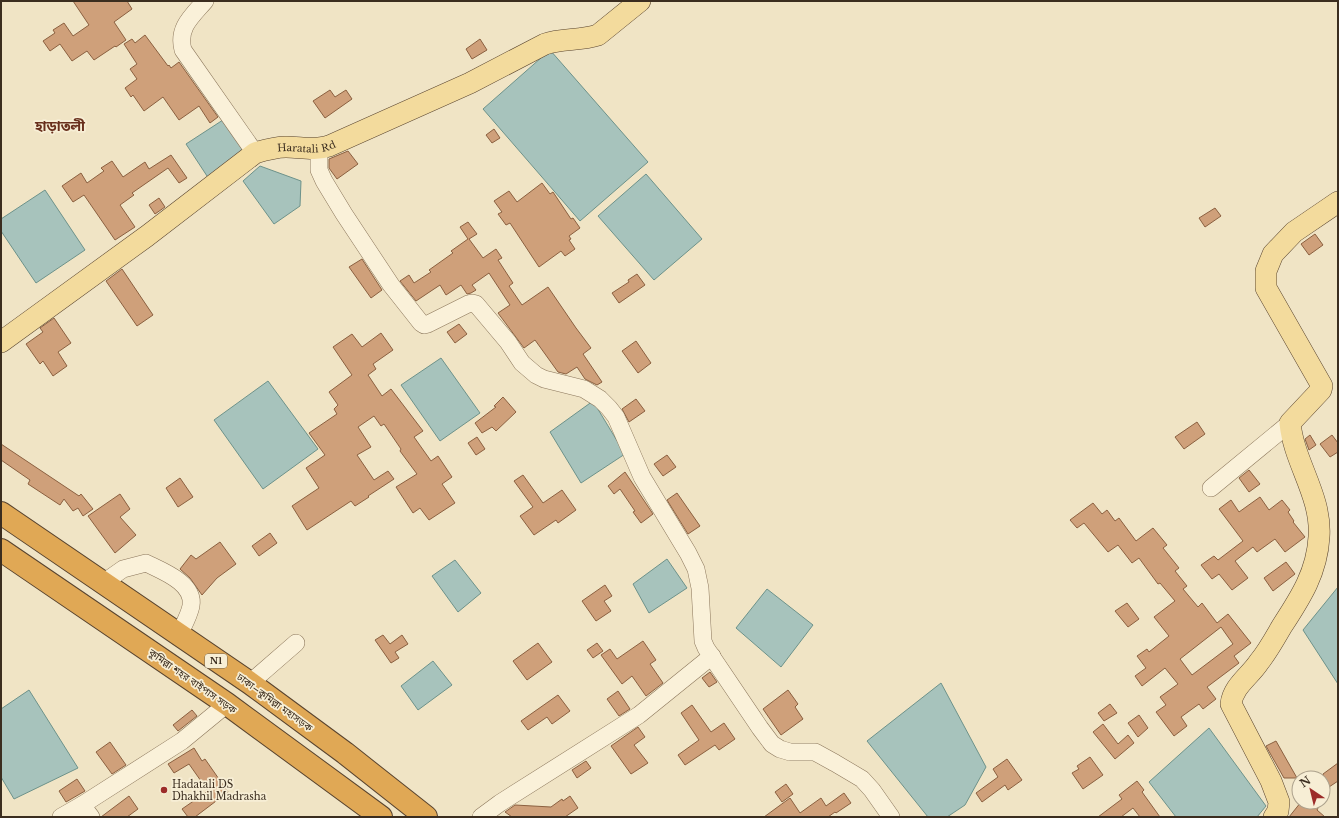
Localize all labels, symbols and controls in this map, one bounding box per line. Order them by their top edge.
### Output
district label: হাড়াতলী [34,117,86,135]
street label: Haratali Rd [277,138,338,156]
street label: কুমিল্লা শহর বাইপাস সড়ক [145,646,240,717]
road number: N1 [205,654,227,668]
street label: ঢাকা–কুমিল্লা মহাসড়ক [233,670,316,735]
north arrow [1291,770,1331,810]
text: N [1297,773,1314,791]
place label: Hadatali DS Dhakhil Madrasha [172,778,267,803]
marker: Hadatali DS Dhakhil Madrasha [159,785,169,795]

